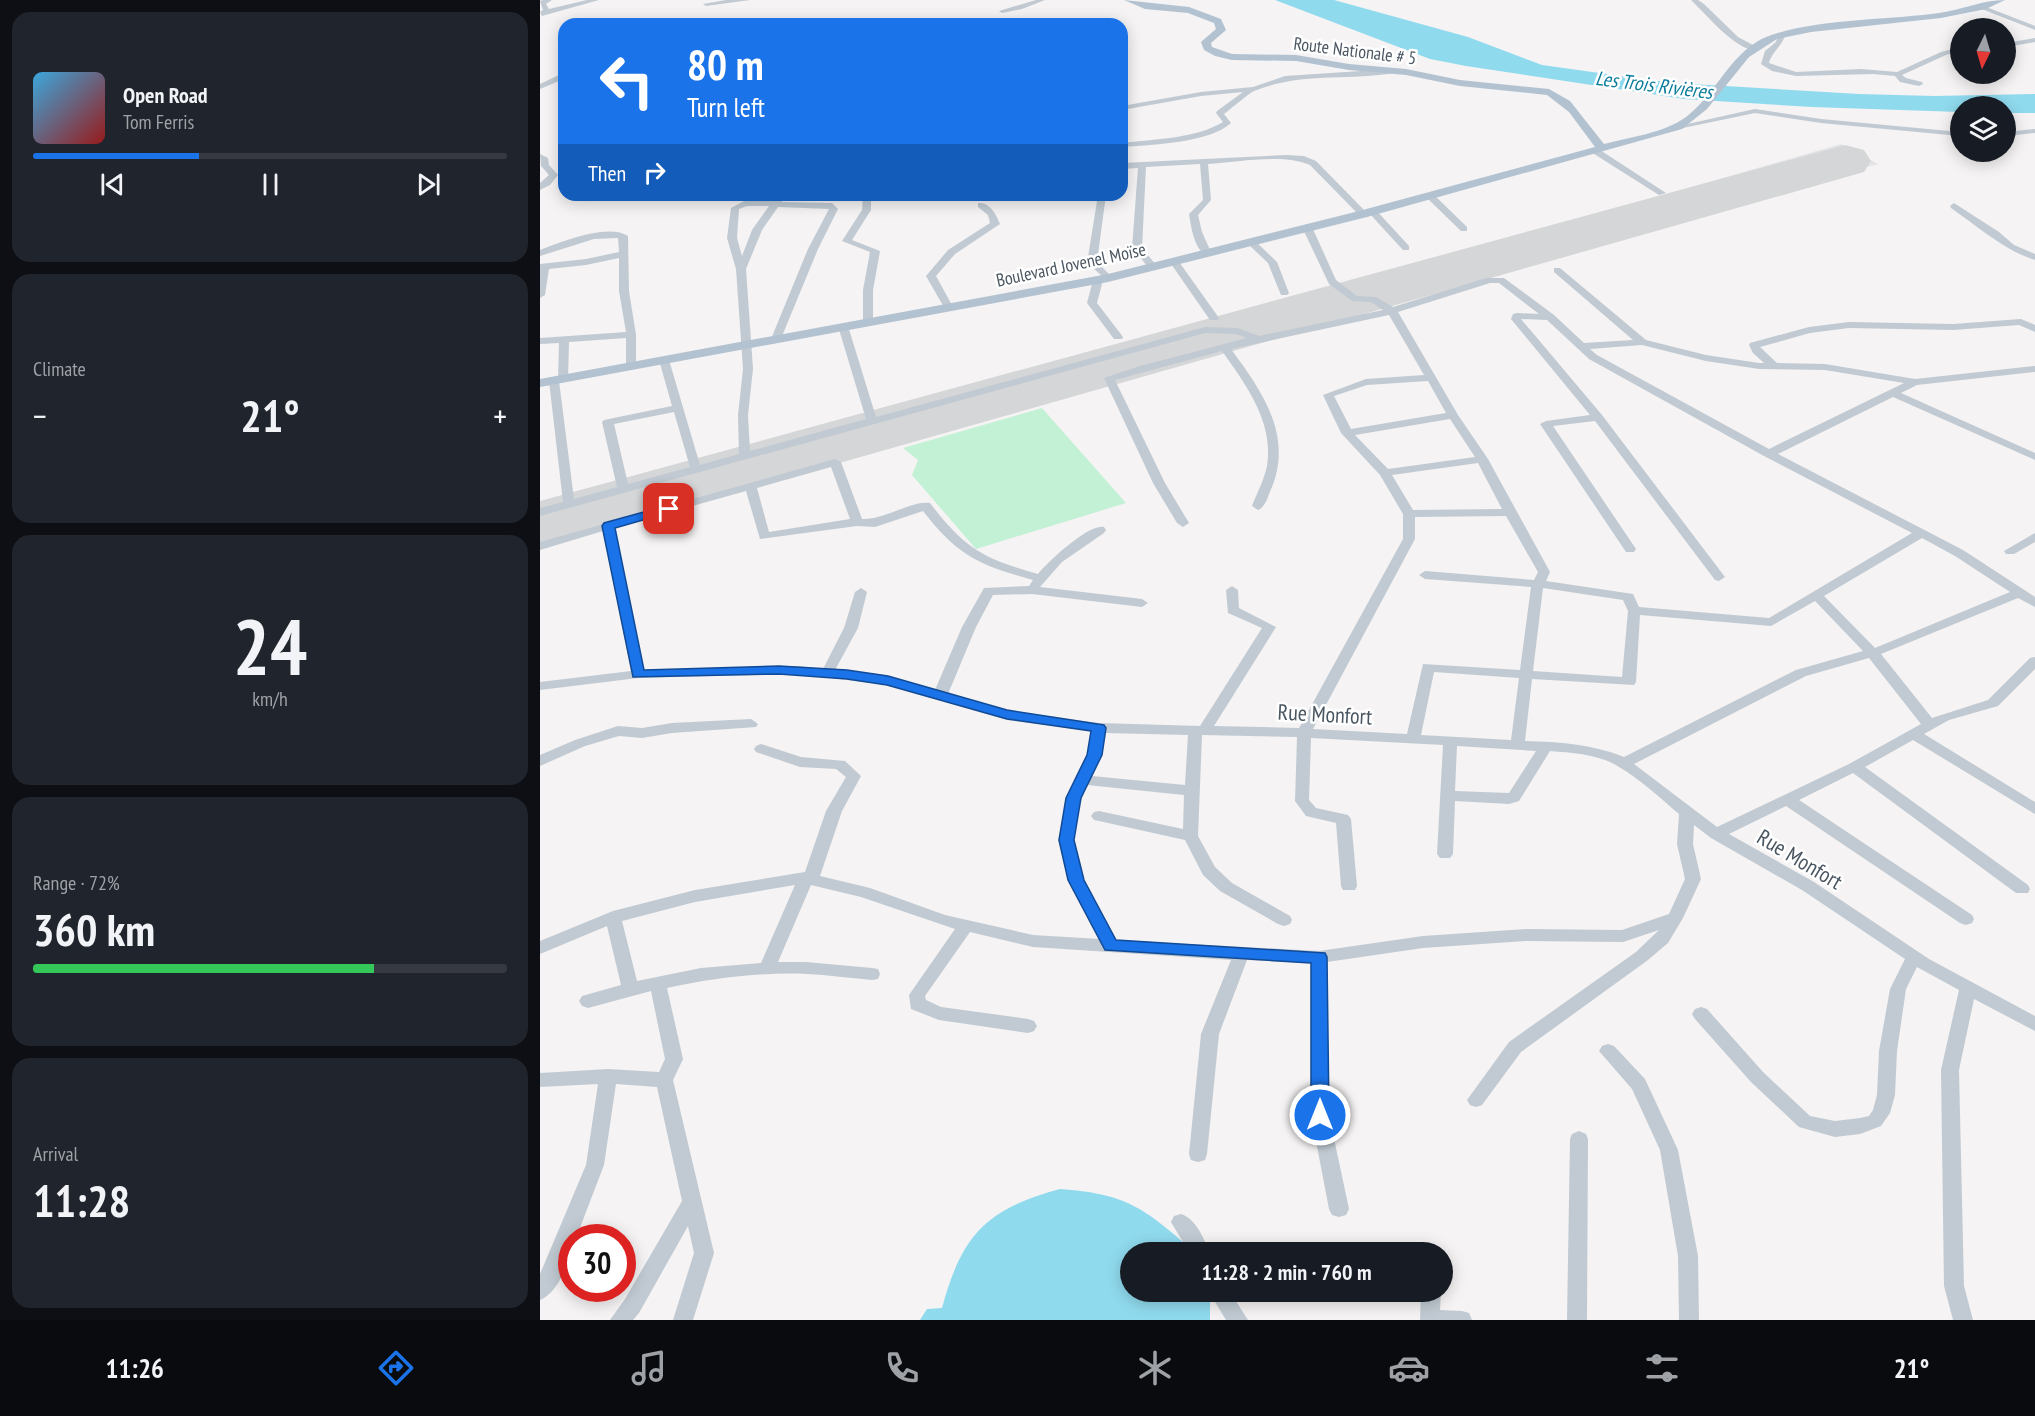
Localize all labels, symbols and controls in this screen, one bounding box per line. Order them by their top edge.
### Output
north arrow [1950,18,2016,84]
map controls [1950,18,2016,162]
street label: Route Nationale # 5 [1292,32,1418,69]
text: 80 m [687,37,764,92]
icon: left [588,42,666,120]
water label: Les Trois Rivières [1594,65,1716,105]
text: Open Road [123,81,208,109]
text: Turn left [687,90,765,124]
button: layers [1950,96,2016,162]
text: Tom Ferris [123,109,194,135]
icon: right [638,156,671,189]
text: Then [588,159,626,187]
icon: previous [96,168,129,201]
icon: pause [254,168,287,201]
icon: next [412,168,445,201]
street label: Boulevard Jovenel Moïse [994,237,1148,292]
text: Climate [33,356,86,382]
text: 21° [240,386,300,444]
text: − [33,394,47,437]
text: + [493,394,507,437]
pin [643,483,694,534]
icon: arrive [652,492,685,525]
text: 24 [233,596,307,697]
text: km/h [252,686,288,712]
street label: Rue Monfort [1277,698,1373,730]
street label: Rue Monfort [1752,823,1848,895]
text: Range · 72% [33,870,120,896]
text: 360 km [33,900,155,958]
position arrow [1288,1083,1352,1147]
text: Arrival [33,1141,78,1167]
text: 11:28 [33,1171,130,1229]
speed limit sign: 30 [558,1224,636,1302]
text: 11:28 · 2 min · 760 m [1201,1258,1372,1286]
icon: directions [375,1347,417,1389]
icon: music [628,1347,670,1389]
icon: phone [881,1347,923,1389]
icon: climate [1134,1347,1176,1389]
icon: car [1388,1347,1430,1389]
icon: filters [1641,1347,1683,1389]
text: 11:26 [106,1351,164,1385]
text: 21° [1894,1351,1929,1385]

